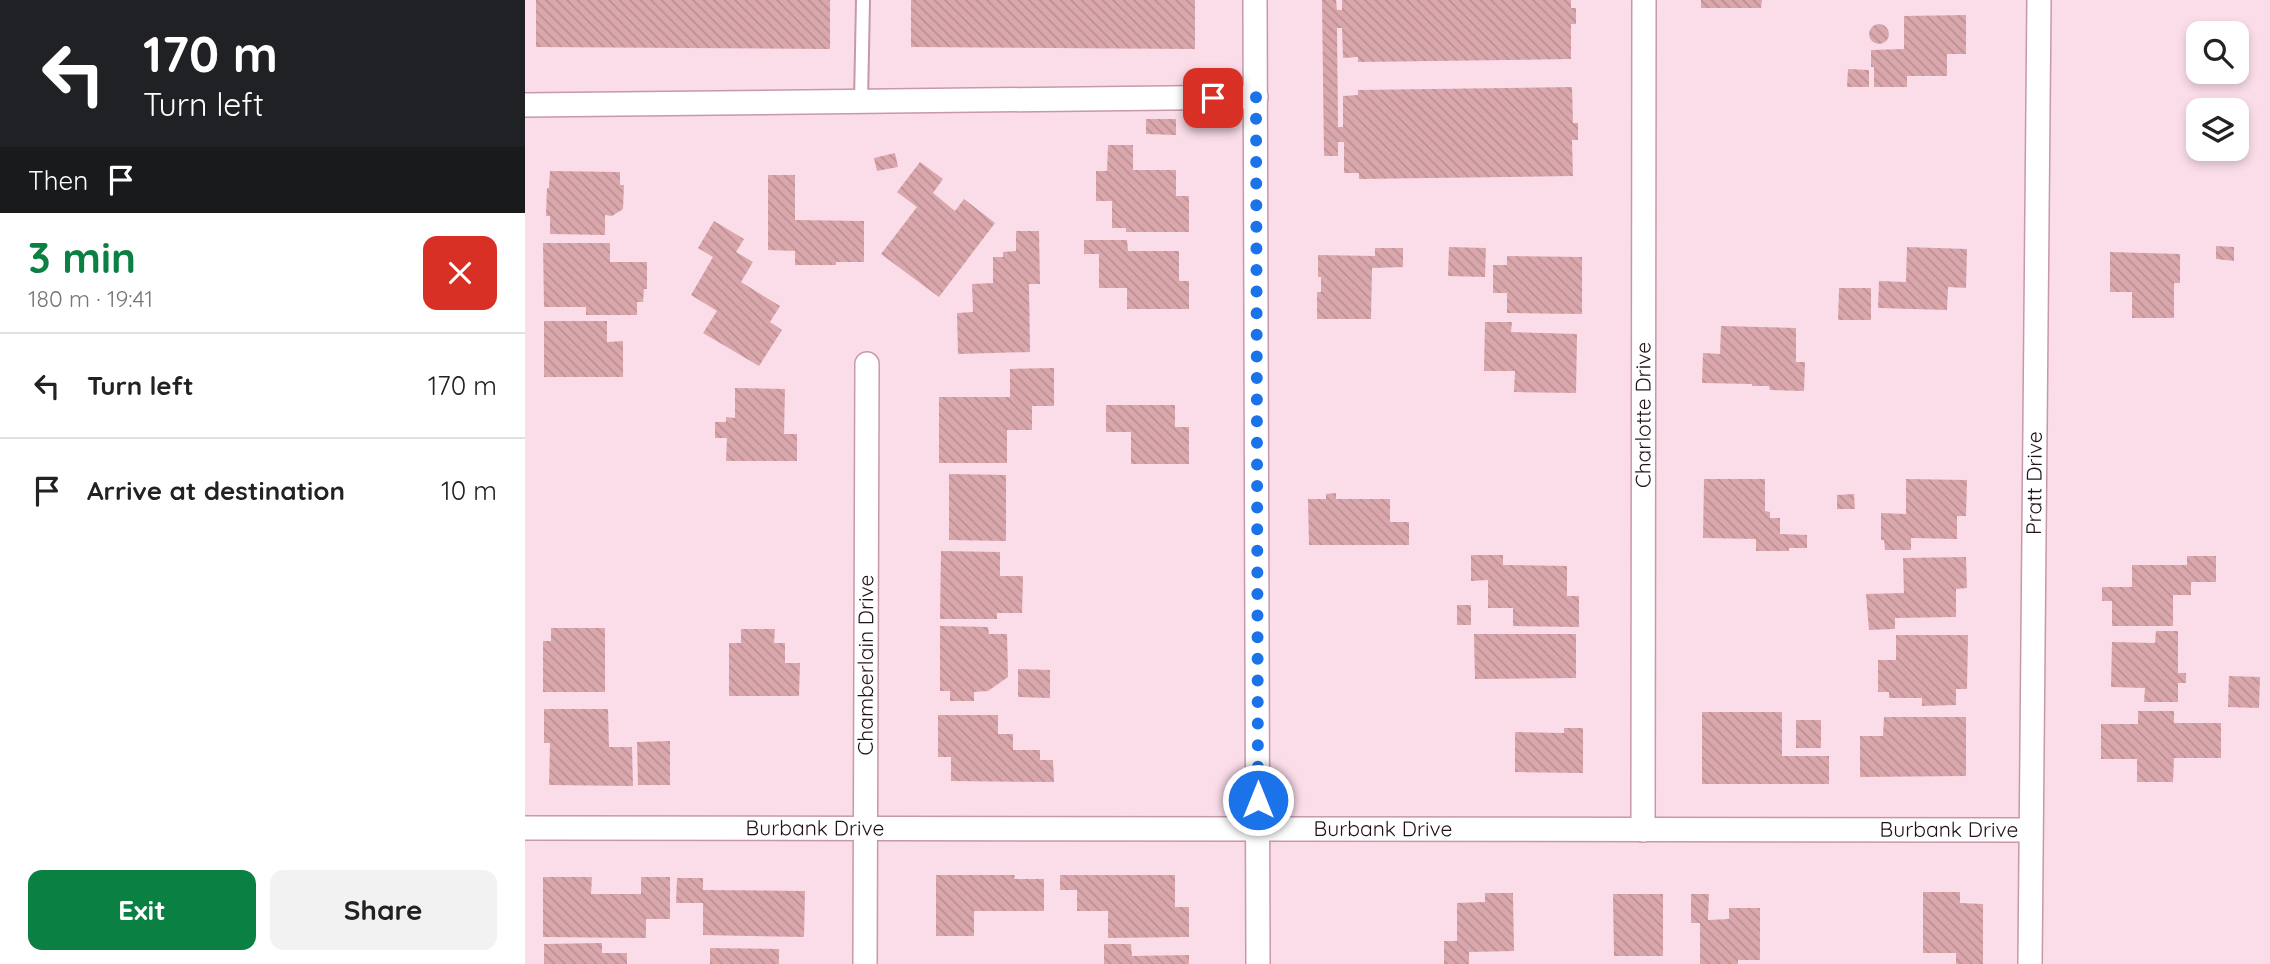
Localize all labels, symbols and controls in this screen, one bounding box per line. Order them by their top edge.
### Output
map controls [2186,21,2249,161]
button: search [2186,21,2249,84]
text: 170 m [143,23,278,84]
icon: left [28,28,119,119]
pin [1183,68,1243,128]
icon: arrive [1194,79,1232,117]
text: Turn left [143,84,264,124]
button: layers [2186,98,2249,161]
icon: arrive [102,161,140,199]
text: Then [28,164,88,197]
text: 3 min [28,231,136,284]
button: close [423,236,497,310]
text: 180 m · 19:41 [28,284,153,313]
street label: Charlotte Drive [1629,342,1656,488]
icon: left [28,367,66,405]
text: Turn left [87,369,194,402]
text: 170 m [428,369,497,402]
street label: Pratt Drive [2020,431,2047,535]
icon: arrive [28,472,66,510]
text: Arrive at destination [87,474,345,507]
text: 10 m [441,474,497,507]
street label: Chamberlain Drive [852,575,878,755]
position arrow [1221,763,1295,837]
street label: Burbank Drive [746,814,884,840]
street label: Burbank Drive [1314,815,1452,841]
street label: Burbank Drive [1880,816,2018,842]
button: Exit [28,870,256,950]
button: Share [270,870,497,950]

